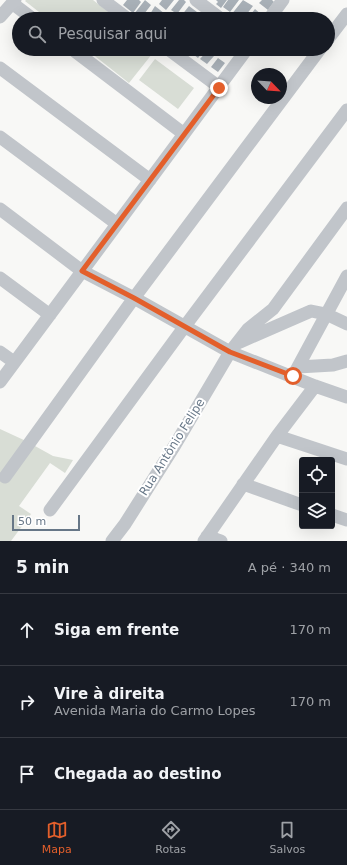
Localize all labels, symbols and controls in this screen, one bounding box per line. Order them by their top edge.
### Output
search box [12,12,335,56]
icon: search [26,23,48,45]
text: Pesquisar aqui [58,25,167,43]
north arrow [251,68,287,104]
route end [210,79,228,97]
route start [284,367,302,385]
street label: Rua Antônio Felipe [136,396,208,498]
map controls [299,457,335,529]
button: locate [299,457,335,493]
button: layers [299,493,335,529]
scale bar [12,513,80,532]
text: 50 m [18,515,46,528]
text: 5 min [16,557,69,577]
text: A pé · 340 m [248,560,331,575]
icon: ahead [16,619,38,641]
text: Siga em frente [54,621,179,639]
text: 170 m [289,622,331,637]
text: Vire à direita [54,685,165,703]
icon: right [16,691,38,713]
text: 170 m [289,694,331,709]
text: Avenida Maria do Carmo Lopes [54,703,256,718]
icon: arrive [16,763,38,785]
text: Chegada ao destino [54,765,222,783]
tab: Mapa [42,819,72,856]
tab: Rotas [155,819,186,856]
tab: Salvos [269,819,305,856]

